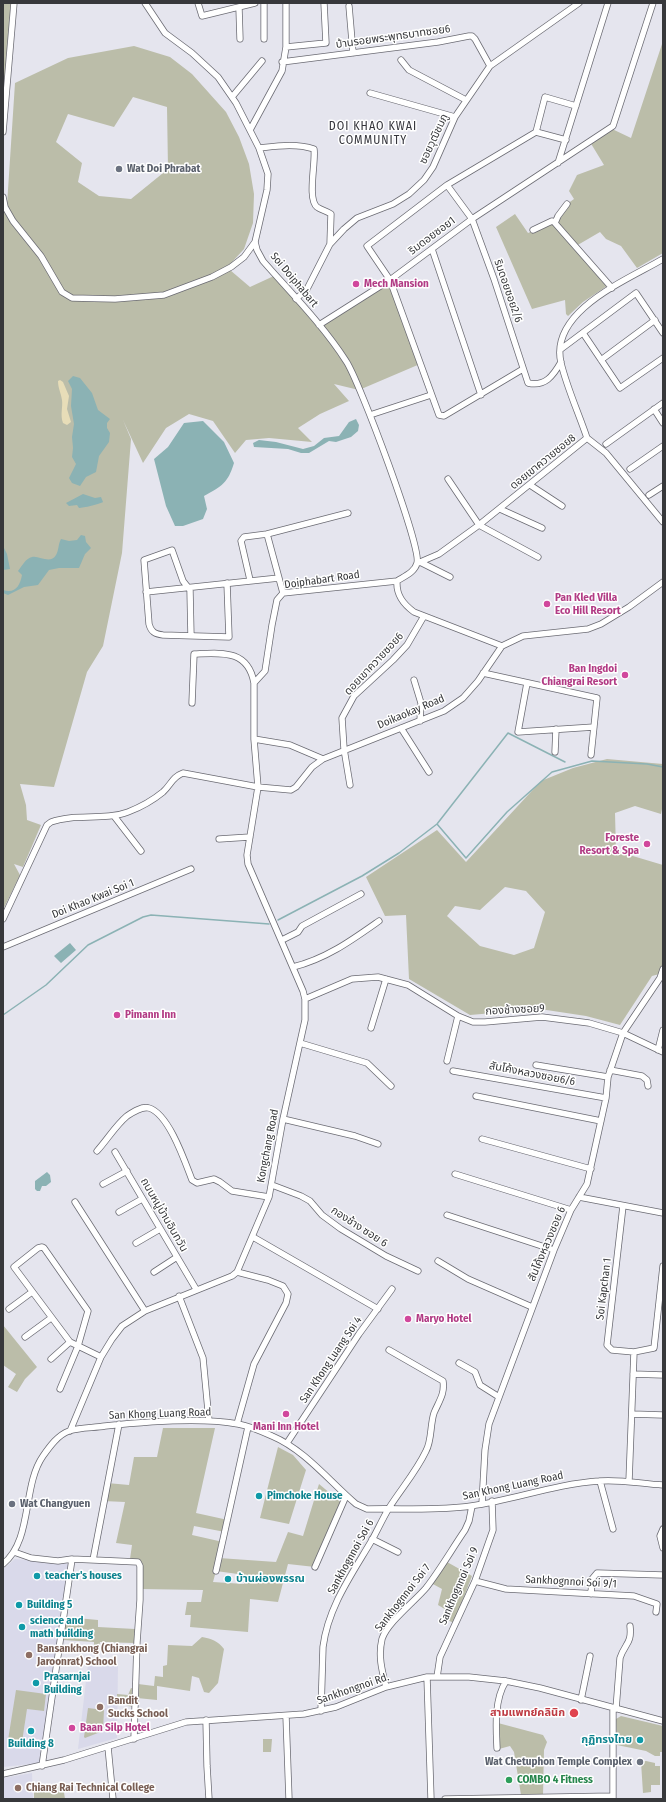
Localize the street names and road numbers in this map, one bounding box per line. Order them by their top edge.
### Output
street label: บ้านรอยพระพุทธบาทซอย6 [335,22,451,52]
street label: ซอยวุฒิชมภู [417,112,451,166]
street label: ริมดอยซอย1 [406,214,458,258]
street label: Soi Doiphabart [267,250,321,310]
street label: ริมดอยซอย2/6 [491,258,525,324]
street label: ดอยเขาควายซอย8 [507,431,579,493]
street label: Doiphabart Road [283,568,361,592]
street label: ดอยเขาควายซอย6 [342,630,406,698]
street label: Doikaokay Road [375,692,447,732]
street label: Doi Khao Kwai Soi 1 [50,877,136,921]
street label: กองช้างซอย9 [485,1002,545,1018]
street label: สันโค้งหลวงซอย6/6 [488,1059,576,1089]
street label: Kongchang Road [254,1108,282,1184]
street label: ถนนหมู่บ้านอินทวัน [138,1176,190,1254]
street label: กองช้าง ซอย 6 [328,1204,390,1250]
street label: สันโค้งหลวงซอย 6 [525,1205,569,1283]
street label: Soi Kapchan 1 [594,1257,614,1321]
street label: San Khong Luang Soi 4 [297,1314,365,1406]
street label: San Khong Luang Road [109,1406,211,1422]
street label: San Khong Luang Road [462,1469,564,1503]
street label: Sankhognnoi Soi 6 [325,1517,377,1597]
street label: Sankhognnoi Soi 9 [437,1545,481,1627]
street label: Sankhognnoi Soi 7 [372,1562,434,1634]
street label: Sankhognnoi Soi 9/1 [525,1573,617,1591]
street label: Sankhongnoi Rd. [315,1670,391,1708]

